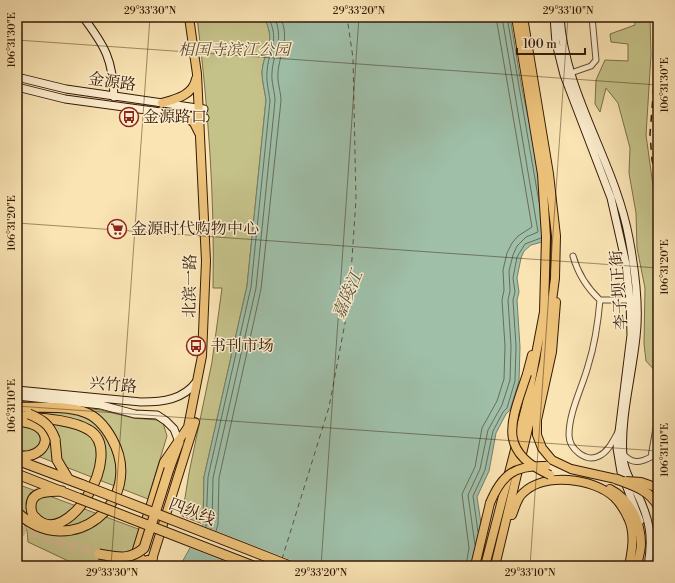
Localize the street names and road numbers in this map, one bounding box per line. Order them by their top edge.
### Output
street label: 金源路 [87,69,137,95]
street label: 李子坝正街 [606,249,632,331]
street label: 北滨一路 [179,254,201,318]
street label: 兴竹路 [88,373,138,397]
street label: 四纵线 [166,494,218,530]

